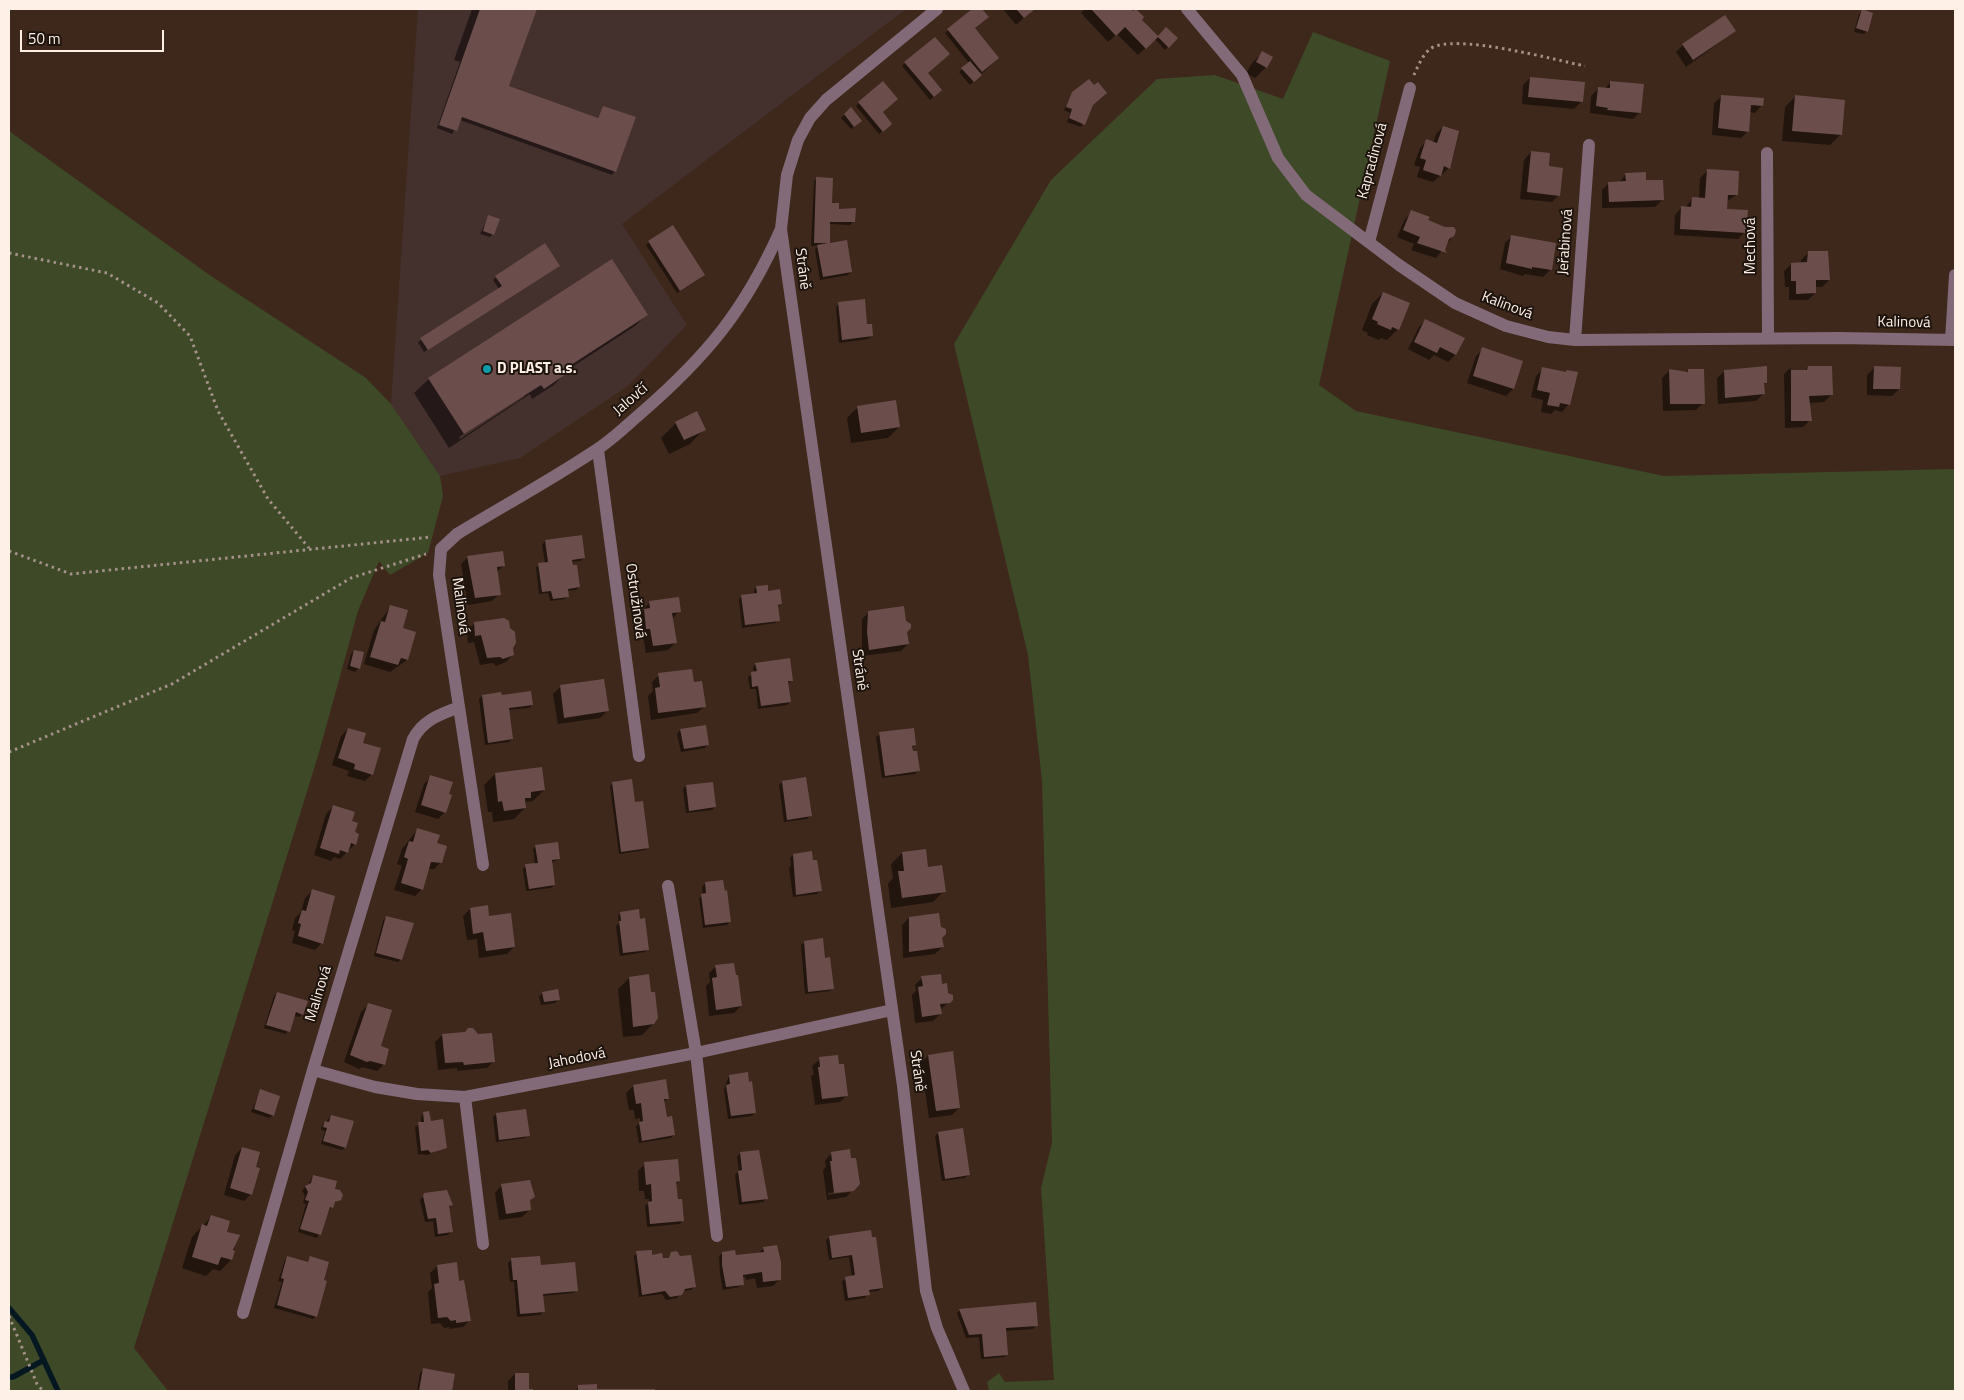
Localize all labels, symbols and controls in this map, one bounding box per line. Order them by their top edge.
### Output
scale bar [22,20,166,52]
text: 50 m [28,27,61,50]
street label: Kapradinová [1354,121,1392,201]
street label: Jeřabinová [1555,208,1577,276]
street label: Mechová [1742,217,1760,275]
street label: Stráně [791,247,813,291]
street label: Kalinová [1479,288,1535,324]
street label: Kalinová [1877,314,1931,332]
place label: D PLAST a.s. [497,360,576,378]
marker: D PLAST a.s. [481,363,493,375]
street label: Jalovčí [610,380,652,420]
street label: Ostružinová [621,562,649,640]
street label: Malinová [447,576,473,636]
street label: Stráně [847,648,871,692]
street label: Malinová [302,964,336,1024]
street label: Jahodová [547,1045,607,1073]
street label: Stráně [905,1049,929,1093]

